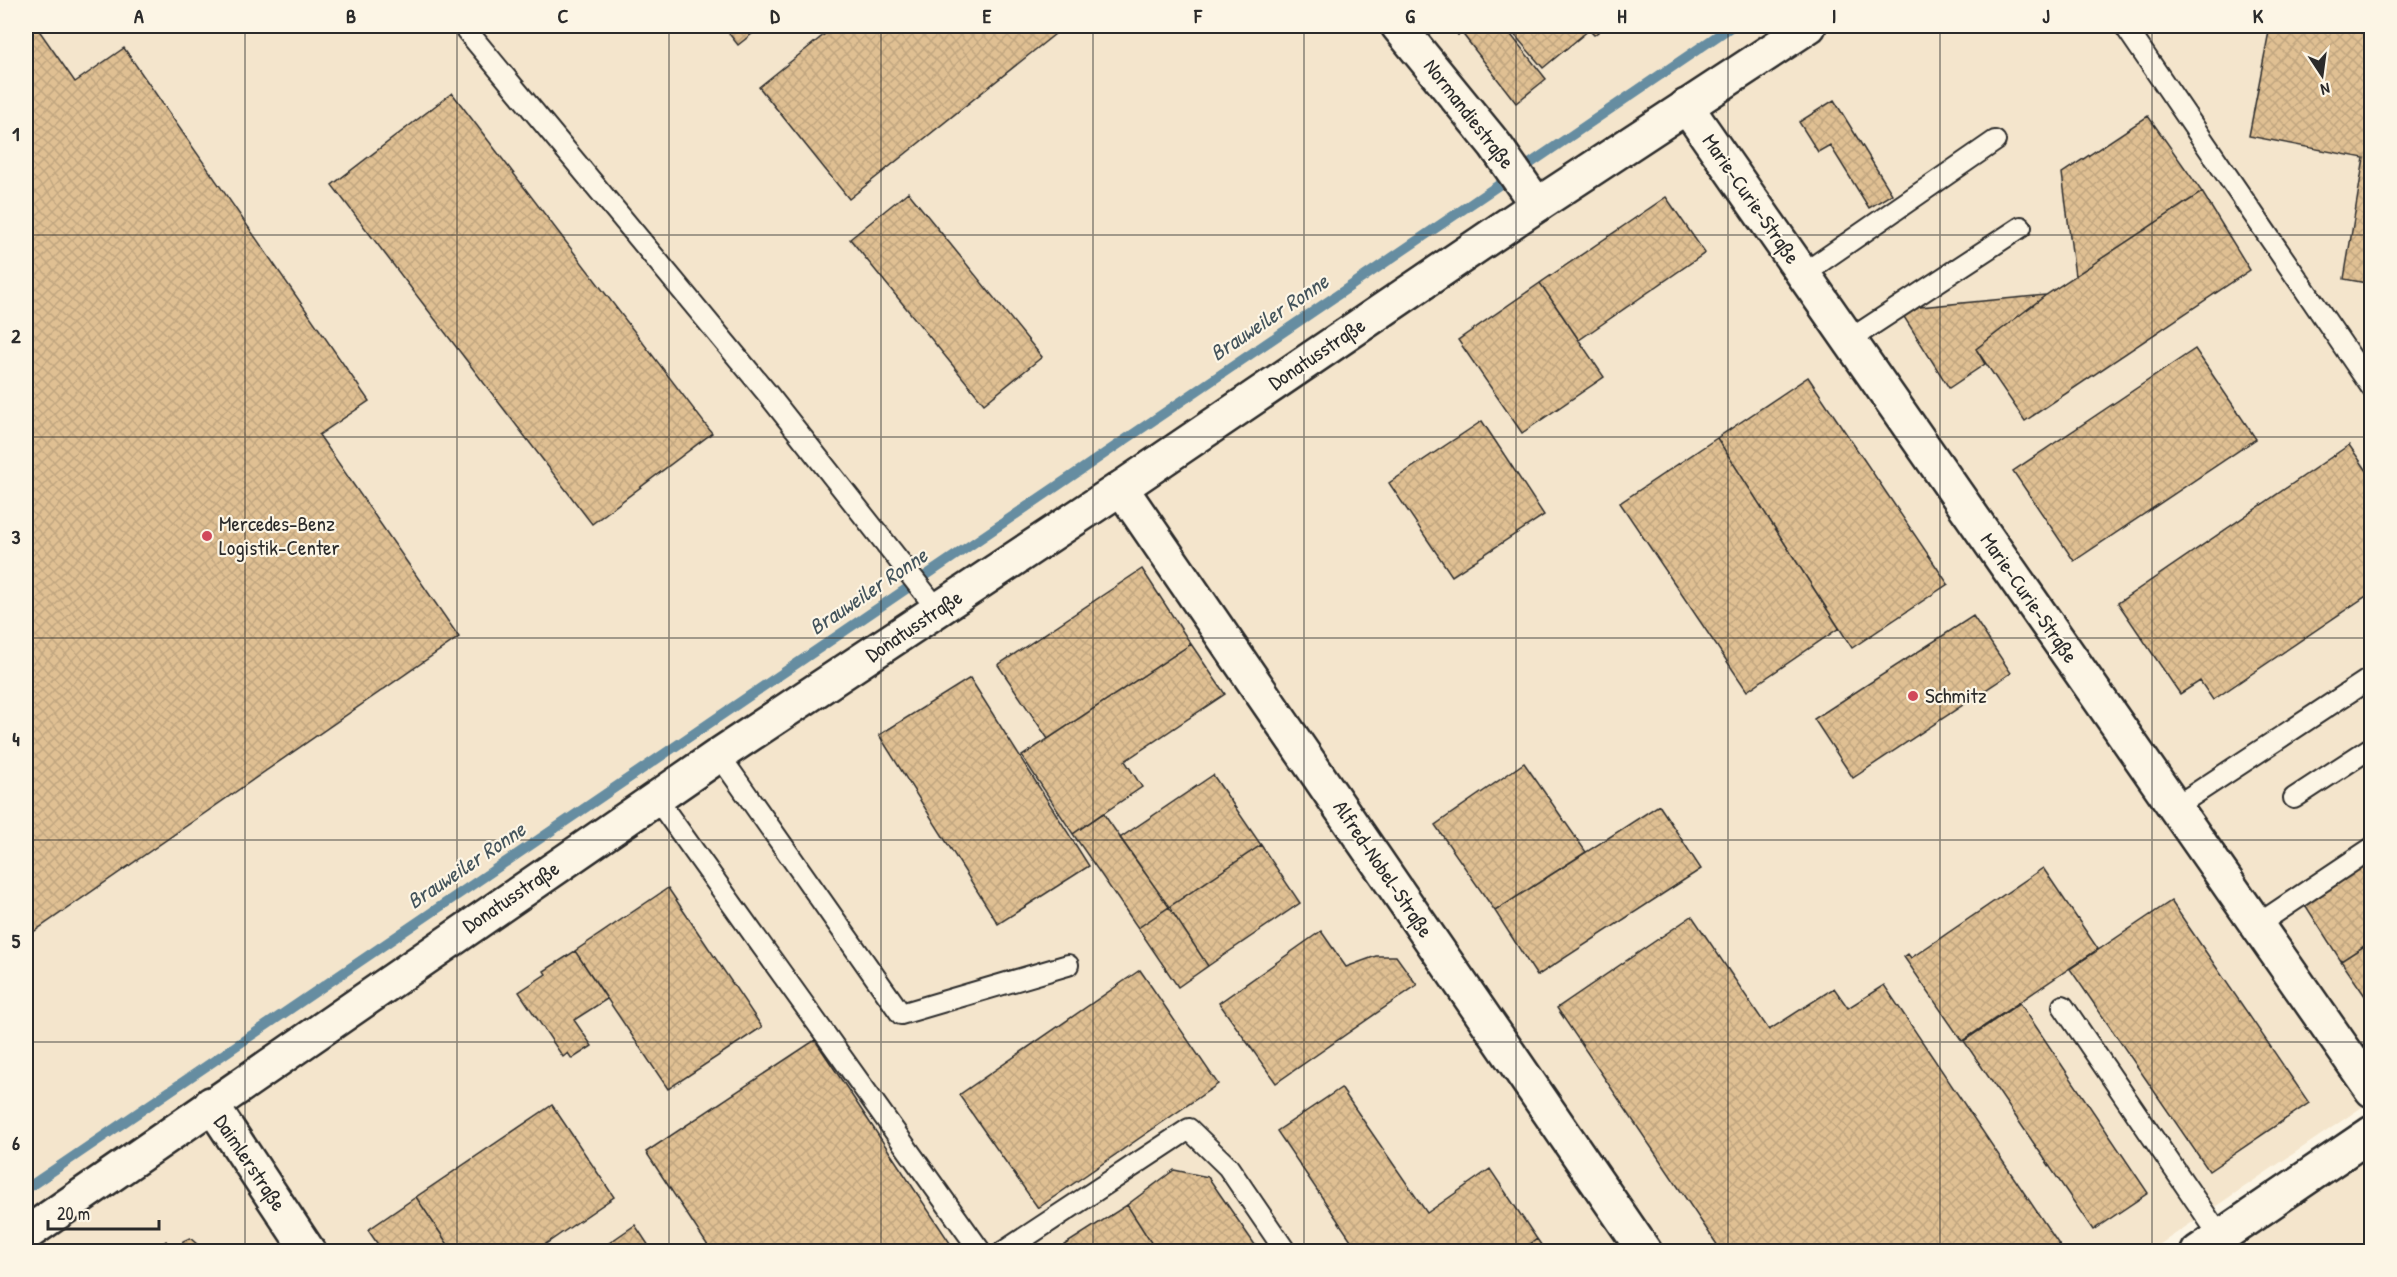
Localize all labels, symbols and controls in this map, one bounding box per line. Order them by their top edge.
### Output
text: A [134,2,144,29]
text: B [346,2,356,29]
text: C [558,2,569,29]
text: D [770,2,780,29]
text: E [983,2,992,29]
text: F [1193,2,1203,29]
text: G [1405,2,1415,29]
text: H [1617,2,1627,29]
text: I [1832,2,1836,29]
text: J [2042,2,2050,29]
text: K [2253,2,2264,29]
north arrow [2292,45,2352,105]
street label: Normandiestraße [1417,53,1521,175]
text: N [2318,78,2332,101]
text: 1 [12,120,20,147]
street label: Marie-Curie-Straße [1696,128,1807,270]
water label: Brauweiler Ronne [1204,266,1335,368]
street label: Donatusstraße [1263,311,1371,397]
text: 2 [11,322,21,349]
place label: Mercedes-Benz Logistik-Center [219,509,340,562]
text: 3 [12,523,21,550]
street label: Marie-Curie-Straße [1974,527,2085,669]
marker: Mercedes-Benz Logistik-Center [200,529,214,543]
water label: Brauweiler Ronne [803,540,934,642]
street label: Donatusstraße [860,583,968,669]
place label: Schmitz [1925,681,1987,710]
marker: Schmitz [1906,689,1920,703]
text: 4 [12,725,20,752]
street label: Alfred-Nobel-Straße [1327,794,1440,943]
water label: Brauweiler Ronne [401,814,532,916]
street label: Donatusstraße [457,854,565,940]
text: 5 [12,927,21,954]
street label: Daimlerstraße [208,1109,293,1217]
text: 6 [12,1129,20,1156]
scale bar [48,1193,159,1231]
text: 20 m [57,1201,90,1226]

